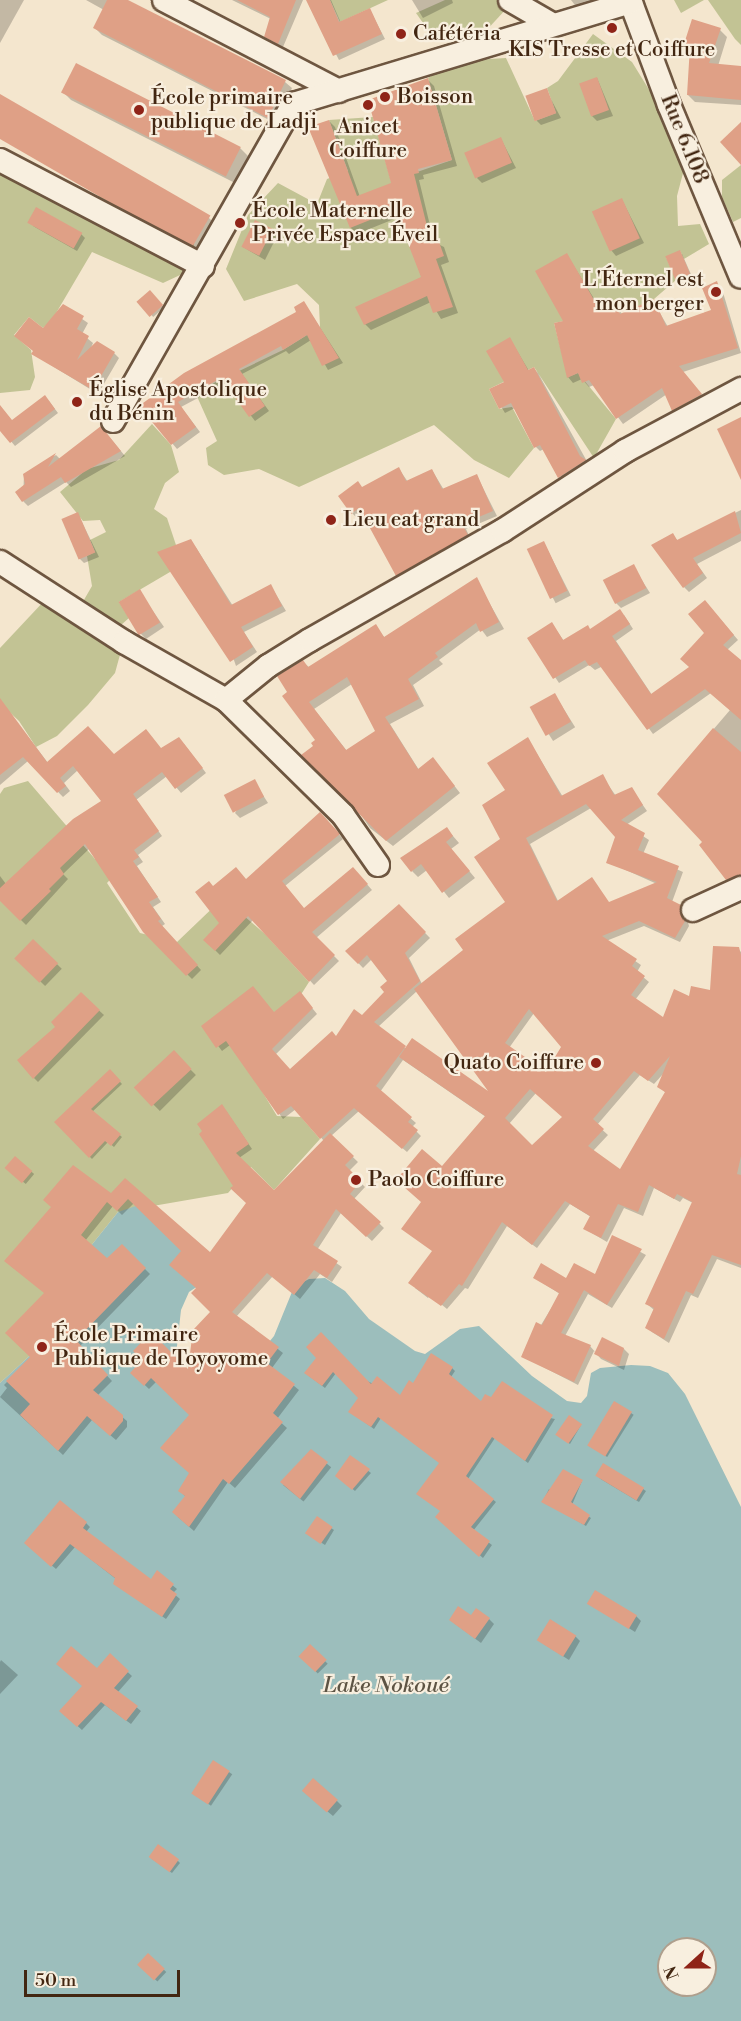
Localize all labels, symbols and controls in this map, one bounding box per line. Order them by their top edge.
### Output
place label: Cafétéria [413,21,501,47]
marker: KIS Tresse et Coiffure [605,21,619,35]
marker: Cafétéria [394,27,408,41]
place label: KIS Tresse et Coiffure [509,37,715,63]
place label: Boisson [397,84,473,110]
place label: École primaire publique de Ladji [151,85,317,135]
marker: Boisson [378,90,392,104]
street label: Rue 6.108 [655,91,713,187]
marker: Anicet Coiffure [361,98,375,112]
marker: École primaire publique de Ladji [132,103,146,117]
place label: Anicet Coiffure [329,114,407,164]
place label: École Maternelle Privée Espace Éveil [252,198,438,248]
marker: École Maternelle Privée Espace Éveil [233,216,247,230]
place label: L'Éternel est mon berger [583,267,704,317]
marker: L'Éternel est mon berger [709,285,723,299]
place label: Église Apostolique du Bénin [89,377,267,427]
marker: Église Apostolique du Bénin [70,395,84,409]
place label: Lieu eat grand [343,507,479,533]
marker: Lieu eat grand [324,513,338,527]
place label: Quato Coiffure [443,1050,584,1076]
marker: Quato Coiffure [589,1056,603,1070]
place label: Paolo Coiffure [368,1167,504,1193]
marker: Paolo Coiffure [349,1173,363,1187]
place label: École Primaire Publique de Toyoyome [54,1322,268,1372]
marker: École Primaire Publique de Toyoyome [35,1340,49,1354]
water label: Lake Nokoué [323,1673,449,1699]
north arrow [657,1937,717,1997]
scale bar [27,1958,183,1996]
text: N [660,1963,684,1982]
text: 50 m [35,1969,76,1992]

